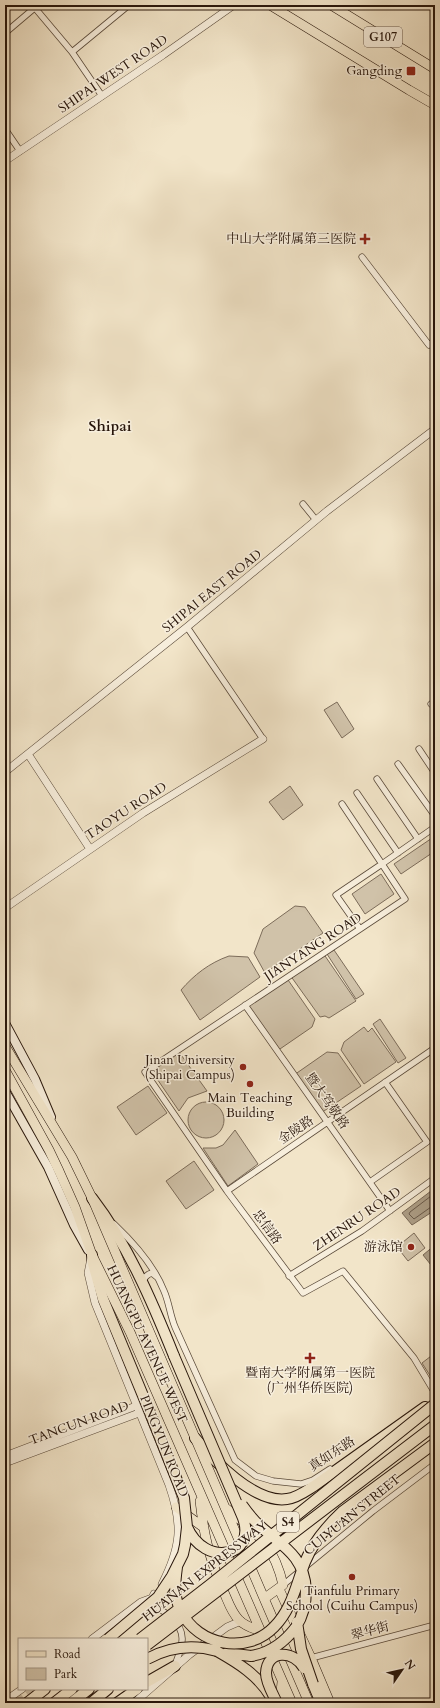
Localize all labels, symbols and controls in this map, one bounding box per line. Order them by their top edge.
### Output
road number: G107 [364,27,402,47]
street label: SHIPAI WEST ROAD [55,31,171,117]
place label: Gangding [346,62,403,80]
marker: Gangding [405,65,417,77]
place label: 中山大学附属第三医院 [226,230,356,248]
marker: 中山大学附属第三医院 [359,233,371,245]
district label: Shipai [89,416,132,436]
street label: SHIPAI EAST ROAD [158,545,266,637]
street label: TAOYU ROAD [82,778,170,844]
street label: JIANYANG ROAD [259,909,365,986]
place label: Jinan University (Shipai Campus) [143,1051,235,1084]
marker: Jinan University (Shipai Campus) [238,1062,248,1072]
street label: 暨大笃敬路 [301,1069,353,1133]
marker: Main Teaching Building [245,1079,255,1089]
place label: Main Teaching Building [208,1089,293,1122]
street label: 金陵路 [275,1112,317,1148]
street label: ZHENRU ROAD [310,1183,404,1255]
street label: 忠信路 [248,1206,286,1248]
place label: 游泳馆 [364,1238,403,1256]
marker: 游泳馆 [406,1242,416,1252]
street label: HUANGPU AVENUE WEST [102,1262,192,1426]
marker: 暨南大学附属第一医院 (广州华侨医院) [304,1352,316,1364]
place label: 暨南大学附属第一医院 (广州华侨医院) [245,1364,375,1397]
street label: PINGYUN ROAD [135,1392,193,1500]
street label: TANCUN ROAD [27,1397,131,1449]
street label: 真如东路 [305,1432,359,1476]
street label: CUIYUAN STREET [300,1470,405,1560]
road number: S4 [277,1512,299,1532]
street label: HUANAN EXPRESSWAY [138,1516,272,1626]
marker: Tianfulu Primary School (Cuihu Campus) [347,1572,357,1582]
place label: Tianfulu Primary School (Cuihu Campus) [286,1582,418,1615]
street label: 翠华街 [349,1617,391,1645]
legend [18,1638,148,1690]
text: Road [54,1646,81,1662]
north arrow [382,1650,422,1690]
text: N [401,1657,419,1673]
text: Park [54,1666,78,1682]

